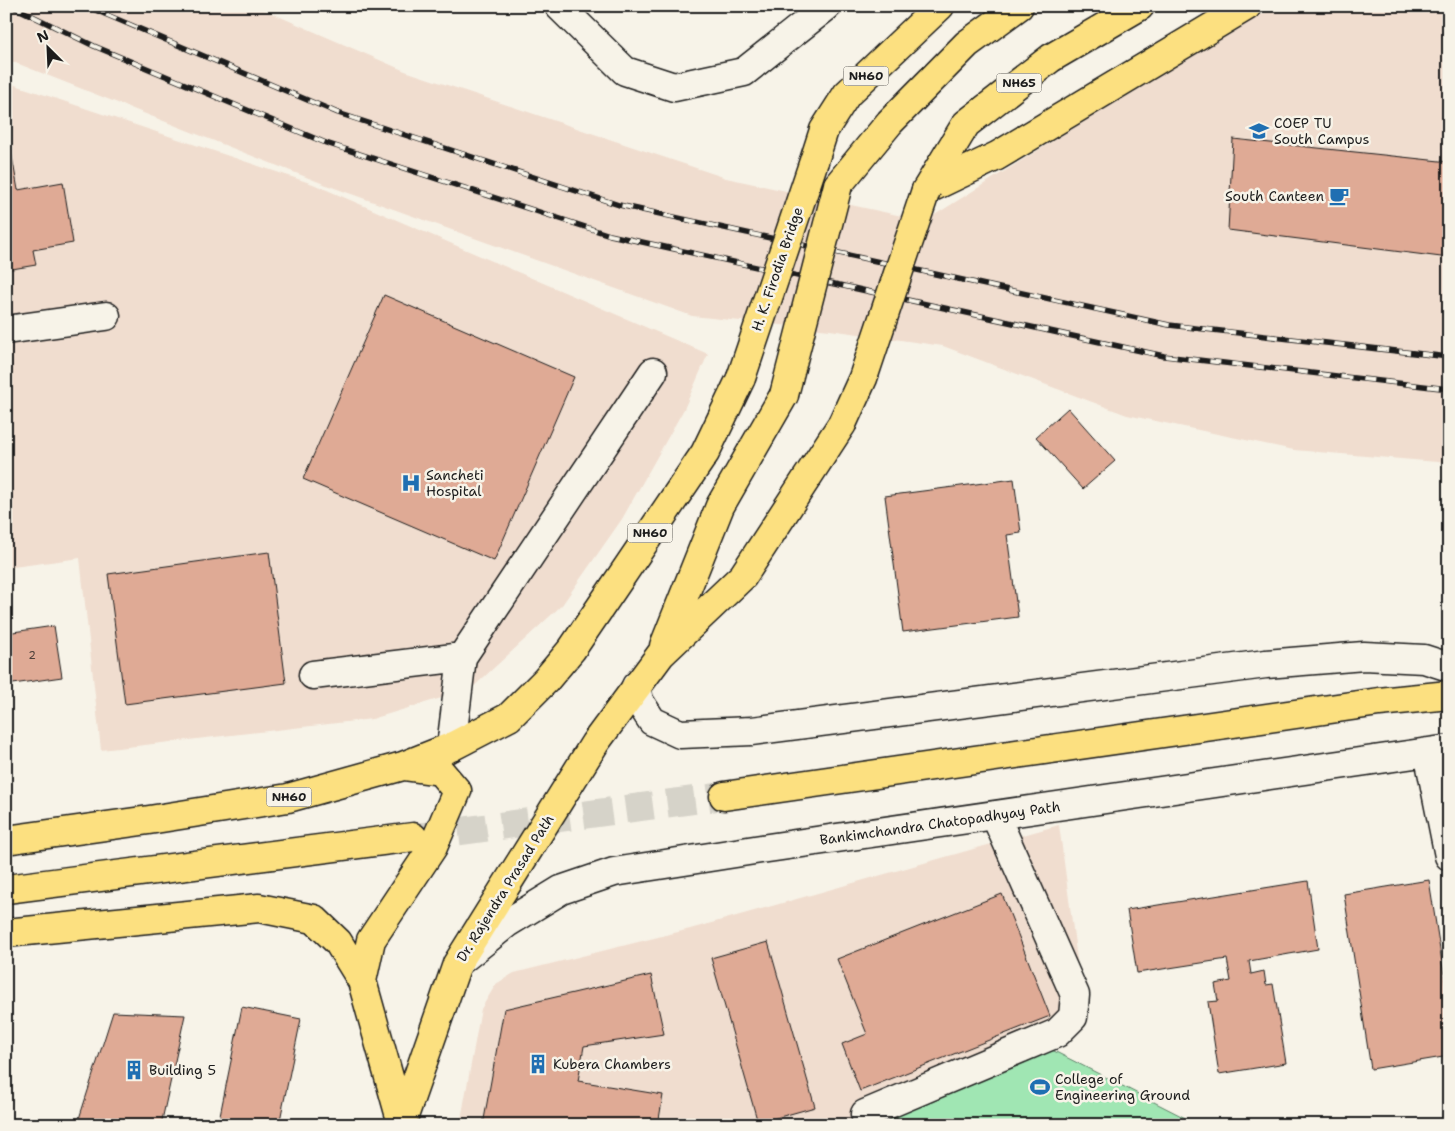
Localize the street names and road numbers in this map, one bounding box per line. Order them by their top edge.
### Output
road number: NH60 [844,66,888,85]
road number: NH65 [996,74,1042,92]
street label: H. K. Firodia Bridge [747,204,807,334]
road number: NH60 [628,524,672,542]
road number: NH60 [266,788,312,806]
street label: Bankimchandra Chatopadhyay Path [819,797,1061,849]
street label: Dr. Rajendra Prasad Path [452,811,558,965]

